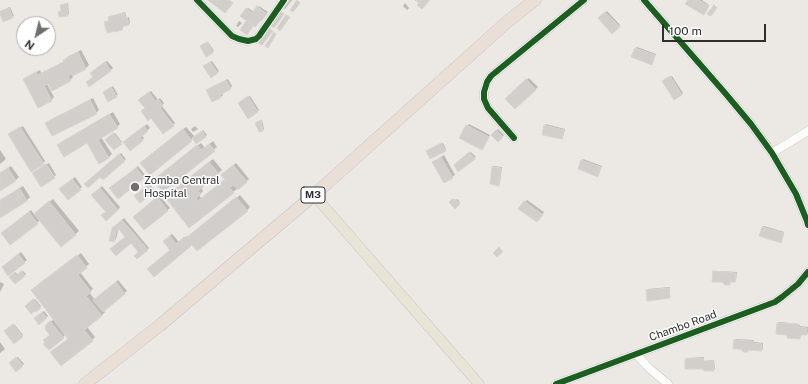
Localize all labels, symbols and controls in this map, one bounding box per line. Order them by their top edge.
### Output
north arrow [16,16,56,56]
scale bar [664,16,768,42]
text: 100 m [669,24,702,38]
text: N [23,38,37,52]
place label: Zomba Central Hospital [144,174,220,200]
marker: Zomba Central Hospital [129,181,141,193]
road number: M3 [301,187,325,203]
street label: Chambo Road [647,308,719,344]

